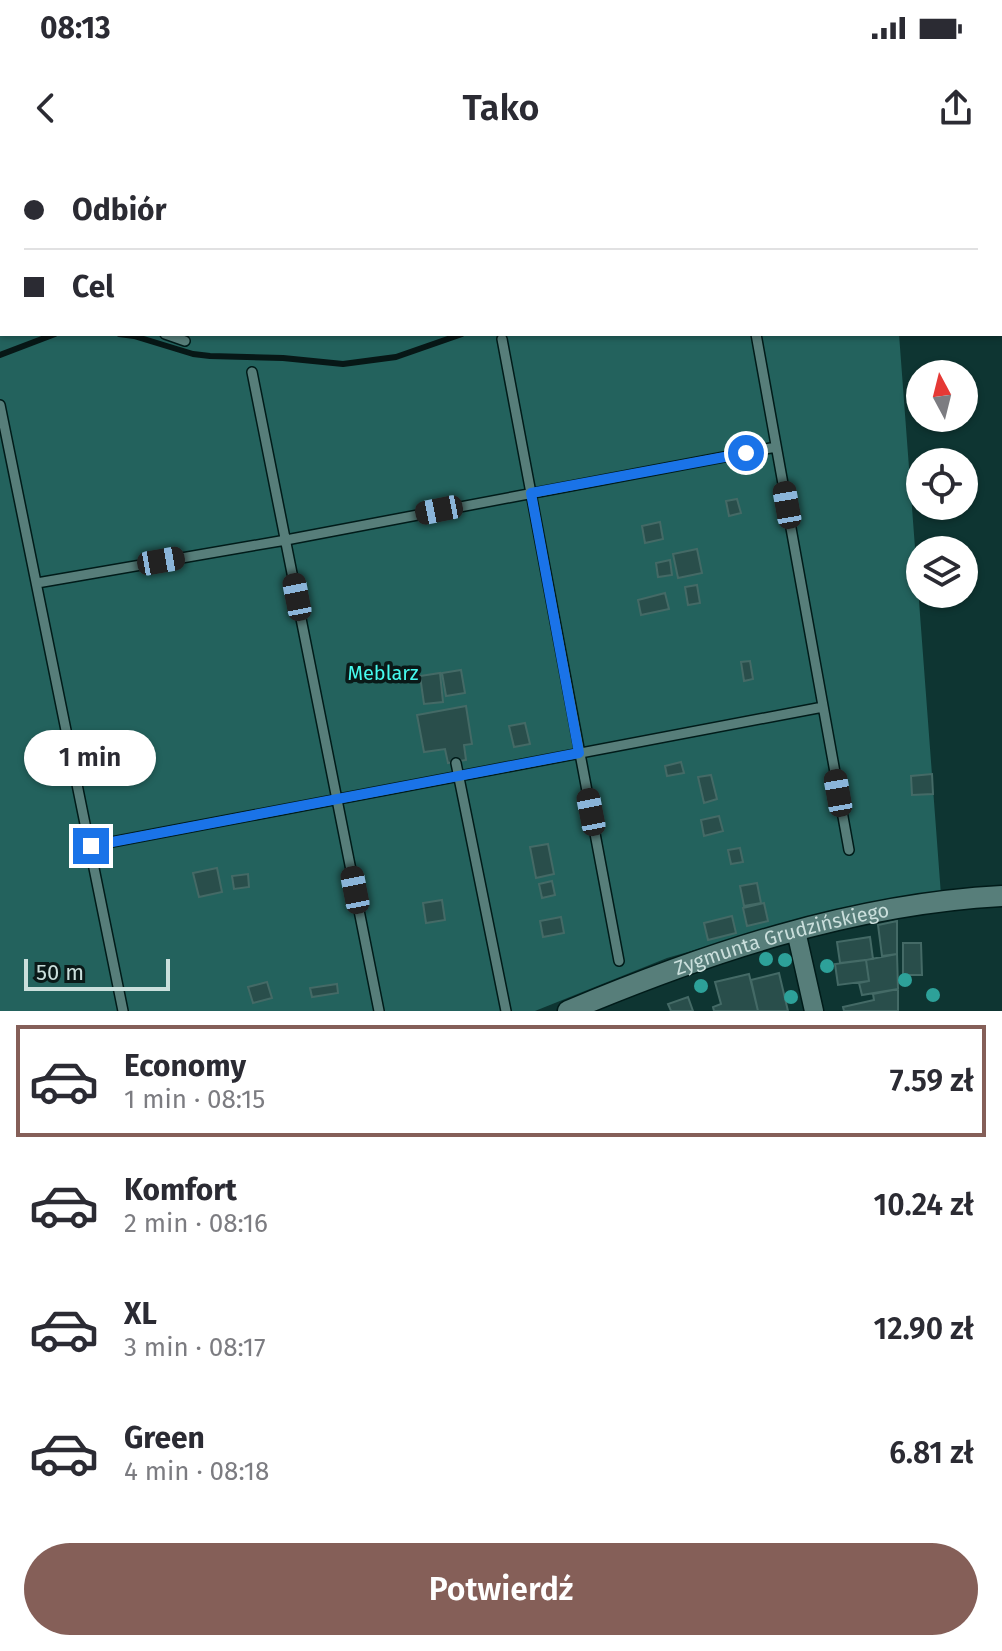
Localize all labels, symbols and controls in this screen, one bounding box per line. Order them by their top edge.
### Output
text: 08:13 [40,10,111,46]
icon: back [24,86,68,130]
text: Tako [462,86,540,130]
icon: share [934,86,978,130]
text: Odbiór [72,192,167,228]
text: Cel [72,269,114,305]
north arrow [906,360,978,432]
map controls [906,360,978,608]
route start [728,435,764,471]
button: locate [906,448,978,520]
car [771,479,803,531]
car [413,494,465,526]
button: layers [906,536,978,608]
car [135,545,187,577]
car [281,571,313,623]
park label: Meblarz [347,661,419,685]
callout: 1 min [25,730,157,786]
text: 1 min [59,742,121,773]
car [822,767,854,819]
car [575,786,607,838]
route end [73,828,109,864]
car [339,864,371,916]
street label: Zygmunta Grudzińskiego [671,898,891,980]
scale bar [24,955,170,991]
text: 50 m [36,959,84,986]
icon: car [28,1045,100,1117]
text: Economy [124,1048,246,1084]
text: 7.59 zł [890,1063,974,1099]
text: 1 min · 08:15 [124,1084,265,1115]
icon: car [28,1169,100,1241]
text: Komfort [124,1172,237,1208]
text: 10.24 zł [874,1187,974,1223]
text: 2 min · 08:16 [124,1208,268,1239]
icon: car [28,1293,100,1365]
text: XL [124,1296,157,1332]
text: 12.90 zł [874,1311,974,1347]
text: 3 min · 08:17 [124,1332,266,1363]
icon: car [28,1417,100,1489]
text: Green [124,1420,205,1456]
text: 6.81 zł [889,1435,974,1471]
text: 4 min · 08:18 [124,1456,269,1487]
button: Potwierdź [24,1543,978,1635]

